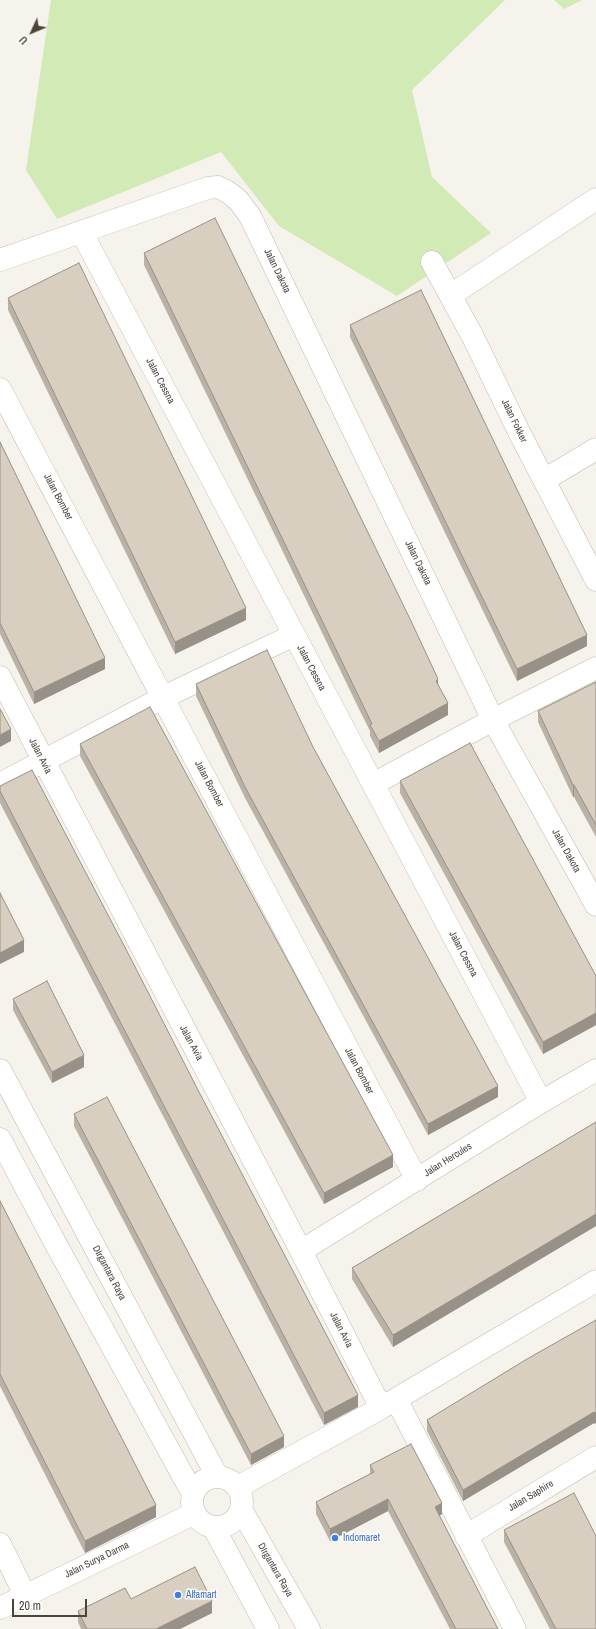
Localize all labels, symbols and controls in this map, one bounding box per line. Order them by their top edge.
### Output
north arrow [12,12,52,52]
text: U [16,33,31,48]
street label: Jalan Dakota [261,247,293,295]
street label: Jalan Cessna [143,356,177,406]
street label: Jalan Fokker [498,397,530,445]
street label: Jalan Bomber [41,472,75,522]
street label: Jalan Dakota [402,539,434,587]
street label: Jalan Cessna [294,643,328,693]
street label: Jalan Avia [26,736,54,776]
street label: Jalan Bomber [192,759,226,809]
street label: Jalan Dakota [549,827,583,875]
street label: Jalan Cessna [446,929,480,979]
street label: Jalan Avia [177,1023,205,1063]
street label: Jalan Bomber [342,1046,376,1096]
street label: Jalan Hercules [422,1141,474,1179]
street label: DIrgantara Raya [90,1244,128,1302]
street label: Jalan Avia [327,1310,355,1350]
street label: Jalan Saphire [506,1478,556,1514]
place label: Indomaret [343,1532,380,1544]
marker: Indomaret [330,1533,340,1543]
street label: Jalan Surya Darma [63,1539,131,1581]
street label: DIrgantara Raya [255,1541,295,1599]
place label: Alfamart [186,1589,217,1601]
marker: Alfamart [173,1590,183,1600]
scale bar [14,1591,89,1617]
text: 20 m [19,1598,41,1614]

